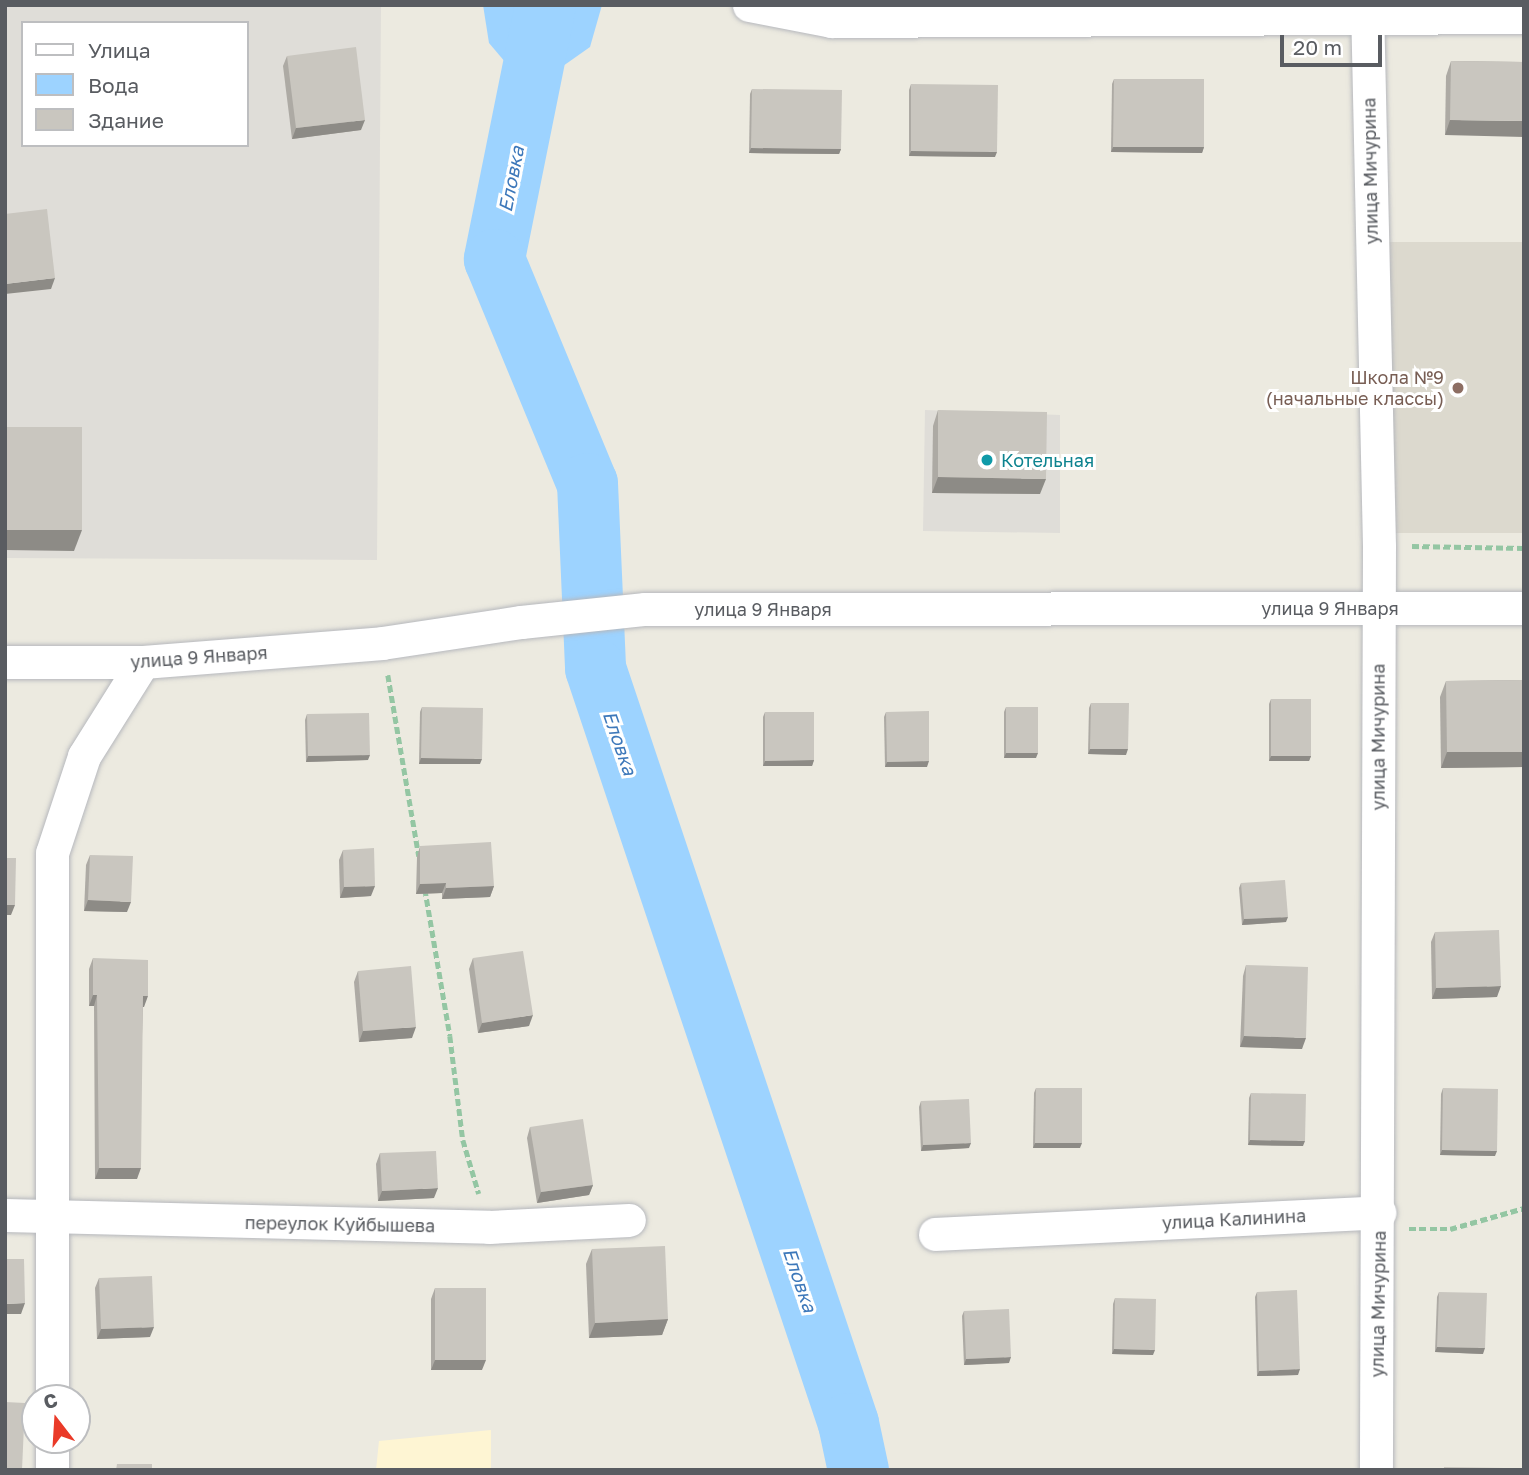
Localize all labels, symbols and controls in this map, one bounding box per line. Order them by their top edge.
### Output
legend [21,21,248,147]
scale bar [1284,21,1386,65]
text: 20 m [1293,34,1342,60]
text: Улица [88,37,151,63]
text: Вода [88,72,139,98]
street label: улица Мичурина [1358,97,1382,245]
text: Здание [88,107,164,133]
water label: Еловка [493,144,529,214]
place label: Школа №9 (начальные классы) [1266,367,1444,410]
marker: Школа №9 (начальные классы) [1450,380,1466,396]
place label: Котельная [1001,449,1094,471]
marker: Котельная [979,452,995,468]
street label: улица 9 Января [1261,597,1399,619]
street label: улица 9 Января [694,598,832,620]
street label: улица 9 Января [130,641,268,673]
street label: улица Мичурина [1367,664,1389,810]
water label: Еловка [598,708,642,778]
street label: улица Калинина [1161,1204,1307,1234]
street label: переулок Куйбышева [245,1212,435,1236]
street label: улица Мичурина [1366,1230,1390,1378]
water label: Еловка [778,1245,822,1315]
north arrow [21,1384,91,1454]
text: С [40,1387,60,1413]

